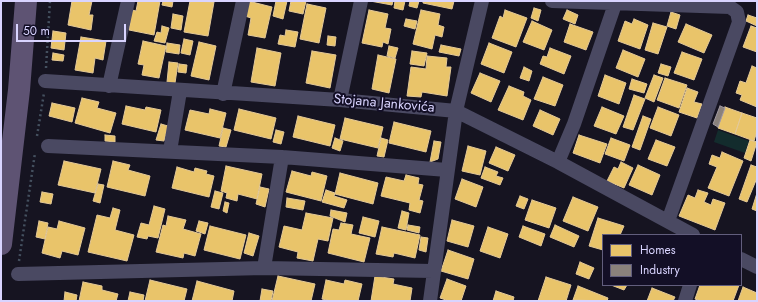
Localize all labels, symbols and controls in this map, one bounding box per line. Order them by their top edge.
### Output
scale bar [18,16,128,42]
text: 50 m [23,22,50,40]
street label: Stojana Jankovića [333,91,435,117]
legend [602,234,742,286]
text: Homes [640,241,676,259]
text: Industry [640,261,680,279]

